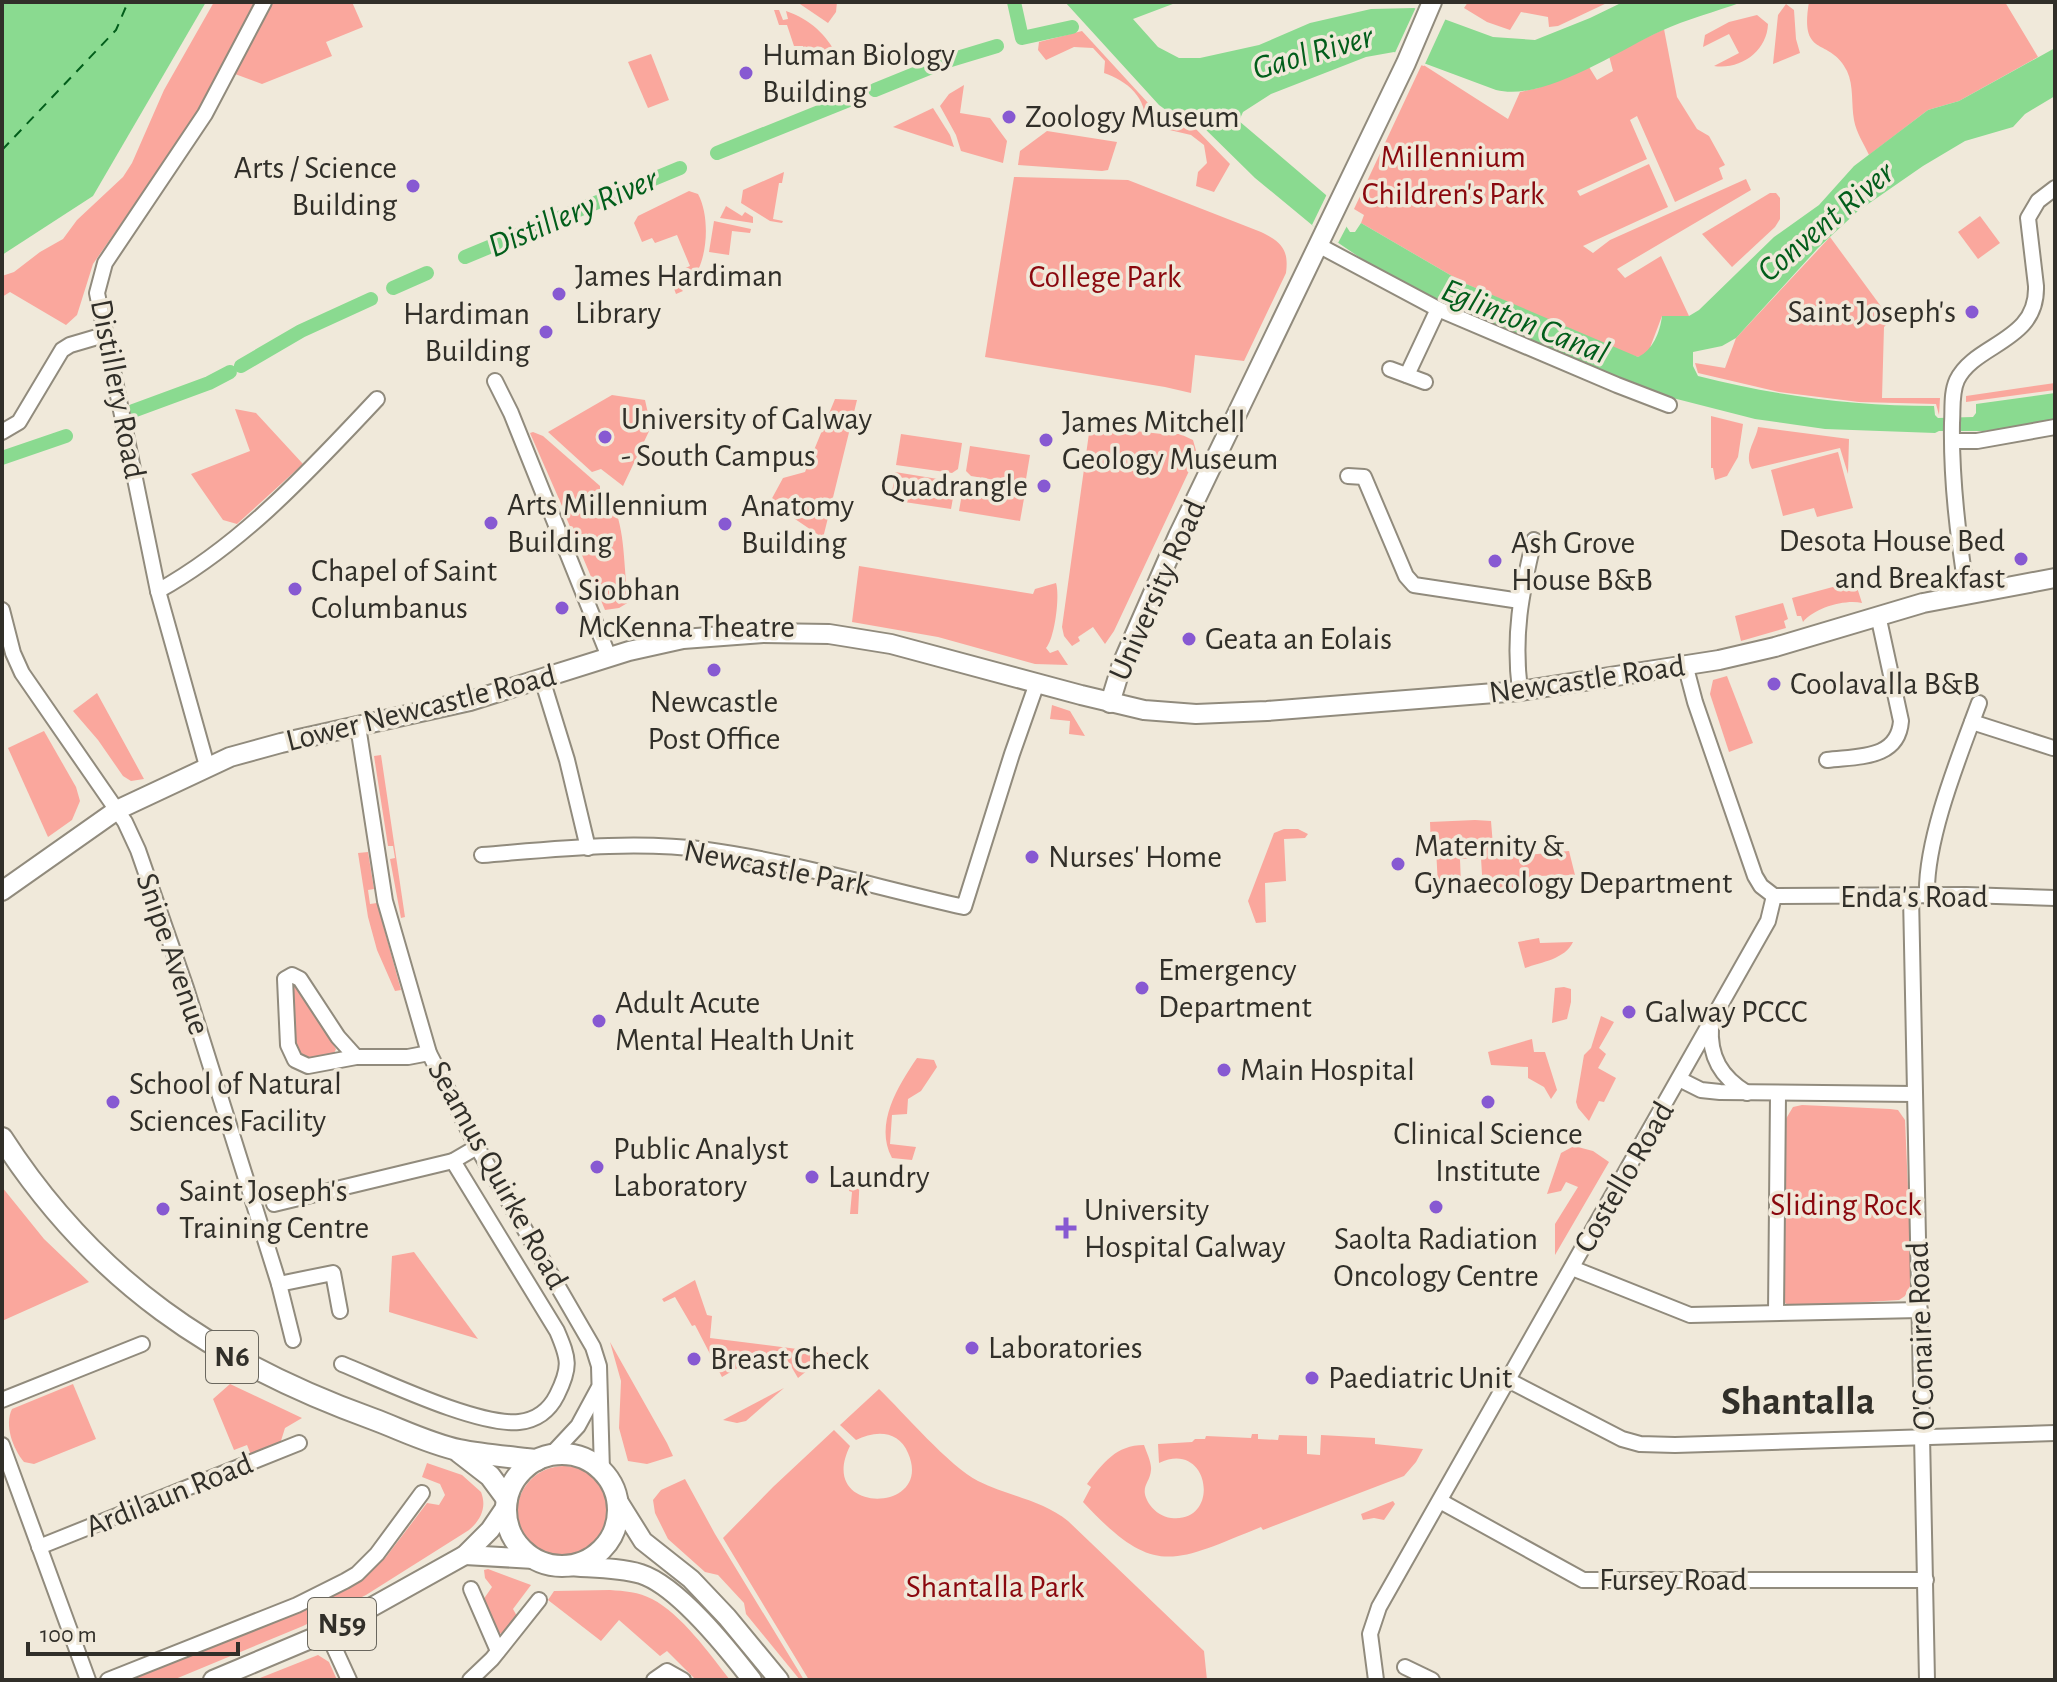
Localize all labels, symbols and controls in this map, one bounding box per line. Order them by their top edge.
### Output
water label: Gaol River [1249,19,1378,86]
place label: Human Biology Building [762,39,955,108]
marker: Human Biology Building [737,64,755,82]
place label: Zoology Museum [1025,101,1240,133]
marker: Zoology Museum [1000,108,1018,126]
park label: Millennium Children's Park [1362,141,1545,210]
place label: Arts / Science Building [234,152,397,221]
water label: Convent River [1751,155,1901,289]
water label: Distillery River [483,162,664,264]
marker: Arts / Science Building [404,177,422,195]
place label: James Hardiman Library [575,260,783,329]
park label: College Park [1029,261,1182,293]
water label: Eglinton Canal [1437,273,1613,371]
marker: James Hardiman Library [550,285,568,303]
place label: Saint Joseph's [1787,296,1956,328]
street label: Distillery Road [85,297,151,481]
place label: Hardiman Building [403,298,530,367]
marker: Saint Joseph's [1963,303,1981,321]
marker: Hardiman Building [537,323,555,341]
place label: University of Galway - South Campus [621,403,873,472]
place label: James Mitchell Geology Museum [1062,406,1278,475]
marker: University of Galway - South Campus [596,428,614,446]
marker: James Mitchell Geology Museum [1037,431,1055,449]
place label: Quadrangle [881,470,1028,502]
marker: Quadrangle [1035,477,1053,495]
place label: Arts Millennium Building [507,489,708,558]
place label: Anatomy Building [741,490,855,559]
street label: University Road [1103,495,1211,685]
marker: Arts Millennium Building [482,514,500,532]
marker: Anatomy Building [716,515,734,533]
place label: Desota House Bed and Breakfast [1778,525,2005,594]
place label: Ash Grove House B&B [1511,527,1653,596]
marker: Desota House Bed and Breakfast [2012,550,2030,568]
marker: Ash Grove House B&B [1486,552,1504,570]
place label: Chapel of Saint Columbanus [311,555,497,624]
place label: Siobhan McKenna Theatre [578,574,795,643]
marker: Chapel of Saint Columbanus [286,580,304,598]
marker: Siobhan McKenna Theatre [553,599,571,617]
place label: Geata an Eolais [1205,623,1392,655]
marker: Geata an Eolais [1180,630,1198,648]
street label: Newcastle Road [1487,649,1687,709]
street label: Lower Newcastle Road [283,659,559,757]
marker: Newcastle Post Office [705,661,723,679]
place label: Coolavalla B&B [1790,668,1980,700]
marker: Coolavalla B&B [1765,675,1783,693]
place label: Newcastle Post Office [647,686,781,755]
place label: Maternity & Gynaecology Department [1414,830,1732,899]
street label: Newcastle Park [681,834,873,902]
place label: Nurses' Home [1048,841,1222,873]
marker: Nurses' Home [1023,848,1041,866]
marker: Maternity & Gynaecology Department [1389,855,1407,873]
street label: Snipe Avenue [130,869,216,1039]
street label: Enda's Road [1840,881,1988,913]
place label: Emergency Department [1158,954,1312,1023]
marker: Emergency Department [1133,979,1151,997]
place label: Adult Acute Mental Health Unit [615,987,854,1056]
place label: Galway PCCC [1645,996,1807,1028]
marker: Galway PCCC [1620,1003,1638,1021]
marker: Adult Acute Mental Health Unit [590,1012,608,1030]
place label: Main Hospital [1240,1054,1415,1086]
street label: Seamus Quirke Road [422,1056,574,1294]
marker: Main Hospital [1215,1061,1233,1079]
place label: School of Natural Sciences Facility [129,1068,342,1137]
marker: School of Natural Sciences Facility [104,1093,122,1111]
marker: Clinical Science Institute [1479,1093,1497,1111]
street label: Costello Road [1568,1096,1680,1258]
place label: Clinical Science Institute [1393,1118,1583,1187]
place label: Public Analyst Laboratory [613,1133,788,1202]
marker: Public Analyst Laboratory [588,1158,606,1176]
place label: Laundry [828,1161,930,1193]
marker: Laundry [803,1168,821,1186]
place label: Saint Joseph's Training Centre [179,1175,369,1244]
park label: Sliding Rock [1770,1189,1922,1221]
place label: University Hospital Galway [1084,1194,1286,1263]
marker: Saolta Radiation Oncology Centre [1427,1198,1445,1216]
marker: Saint Joseph's Training Centre [154,1200,172,1218]
marker: University Hospital Galway [1055,1217,1077,1239]
place label: Saolta Radiation Oncology Centre [1333,1223,1539,1292]
street label: O'Conaire Road [1902,1241,1940,1431]
road number: N6 [206,1331,258,1383]
place label: Laboratories [988,1332,1143,1364]
marker: Laboratories [963,1339,981,1357]
place label: Breast Check [710,1343,869,1375]
marker: Breast Check [685,1350,703,1368]
place label: Paediatric Unit [1328,1362,1512,1394]
marker: Paediatric Unit [1303,1369,1321,1387]
district label: Shantalla [1721,1382,1875,1422]
street label: Ardilaun Road [81,1447,257,1543]
street label: Fursey Road [1599,1564,1747,1596]
park label: Shantalla Park [906,1571,1085,1603]
road number: N59 [308,1598,376,1650]
scale bar [28,1606,238,1656]
text: 100 m [40,1623,97,1647]

